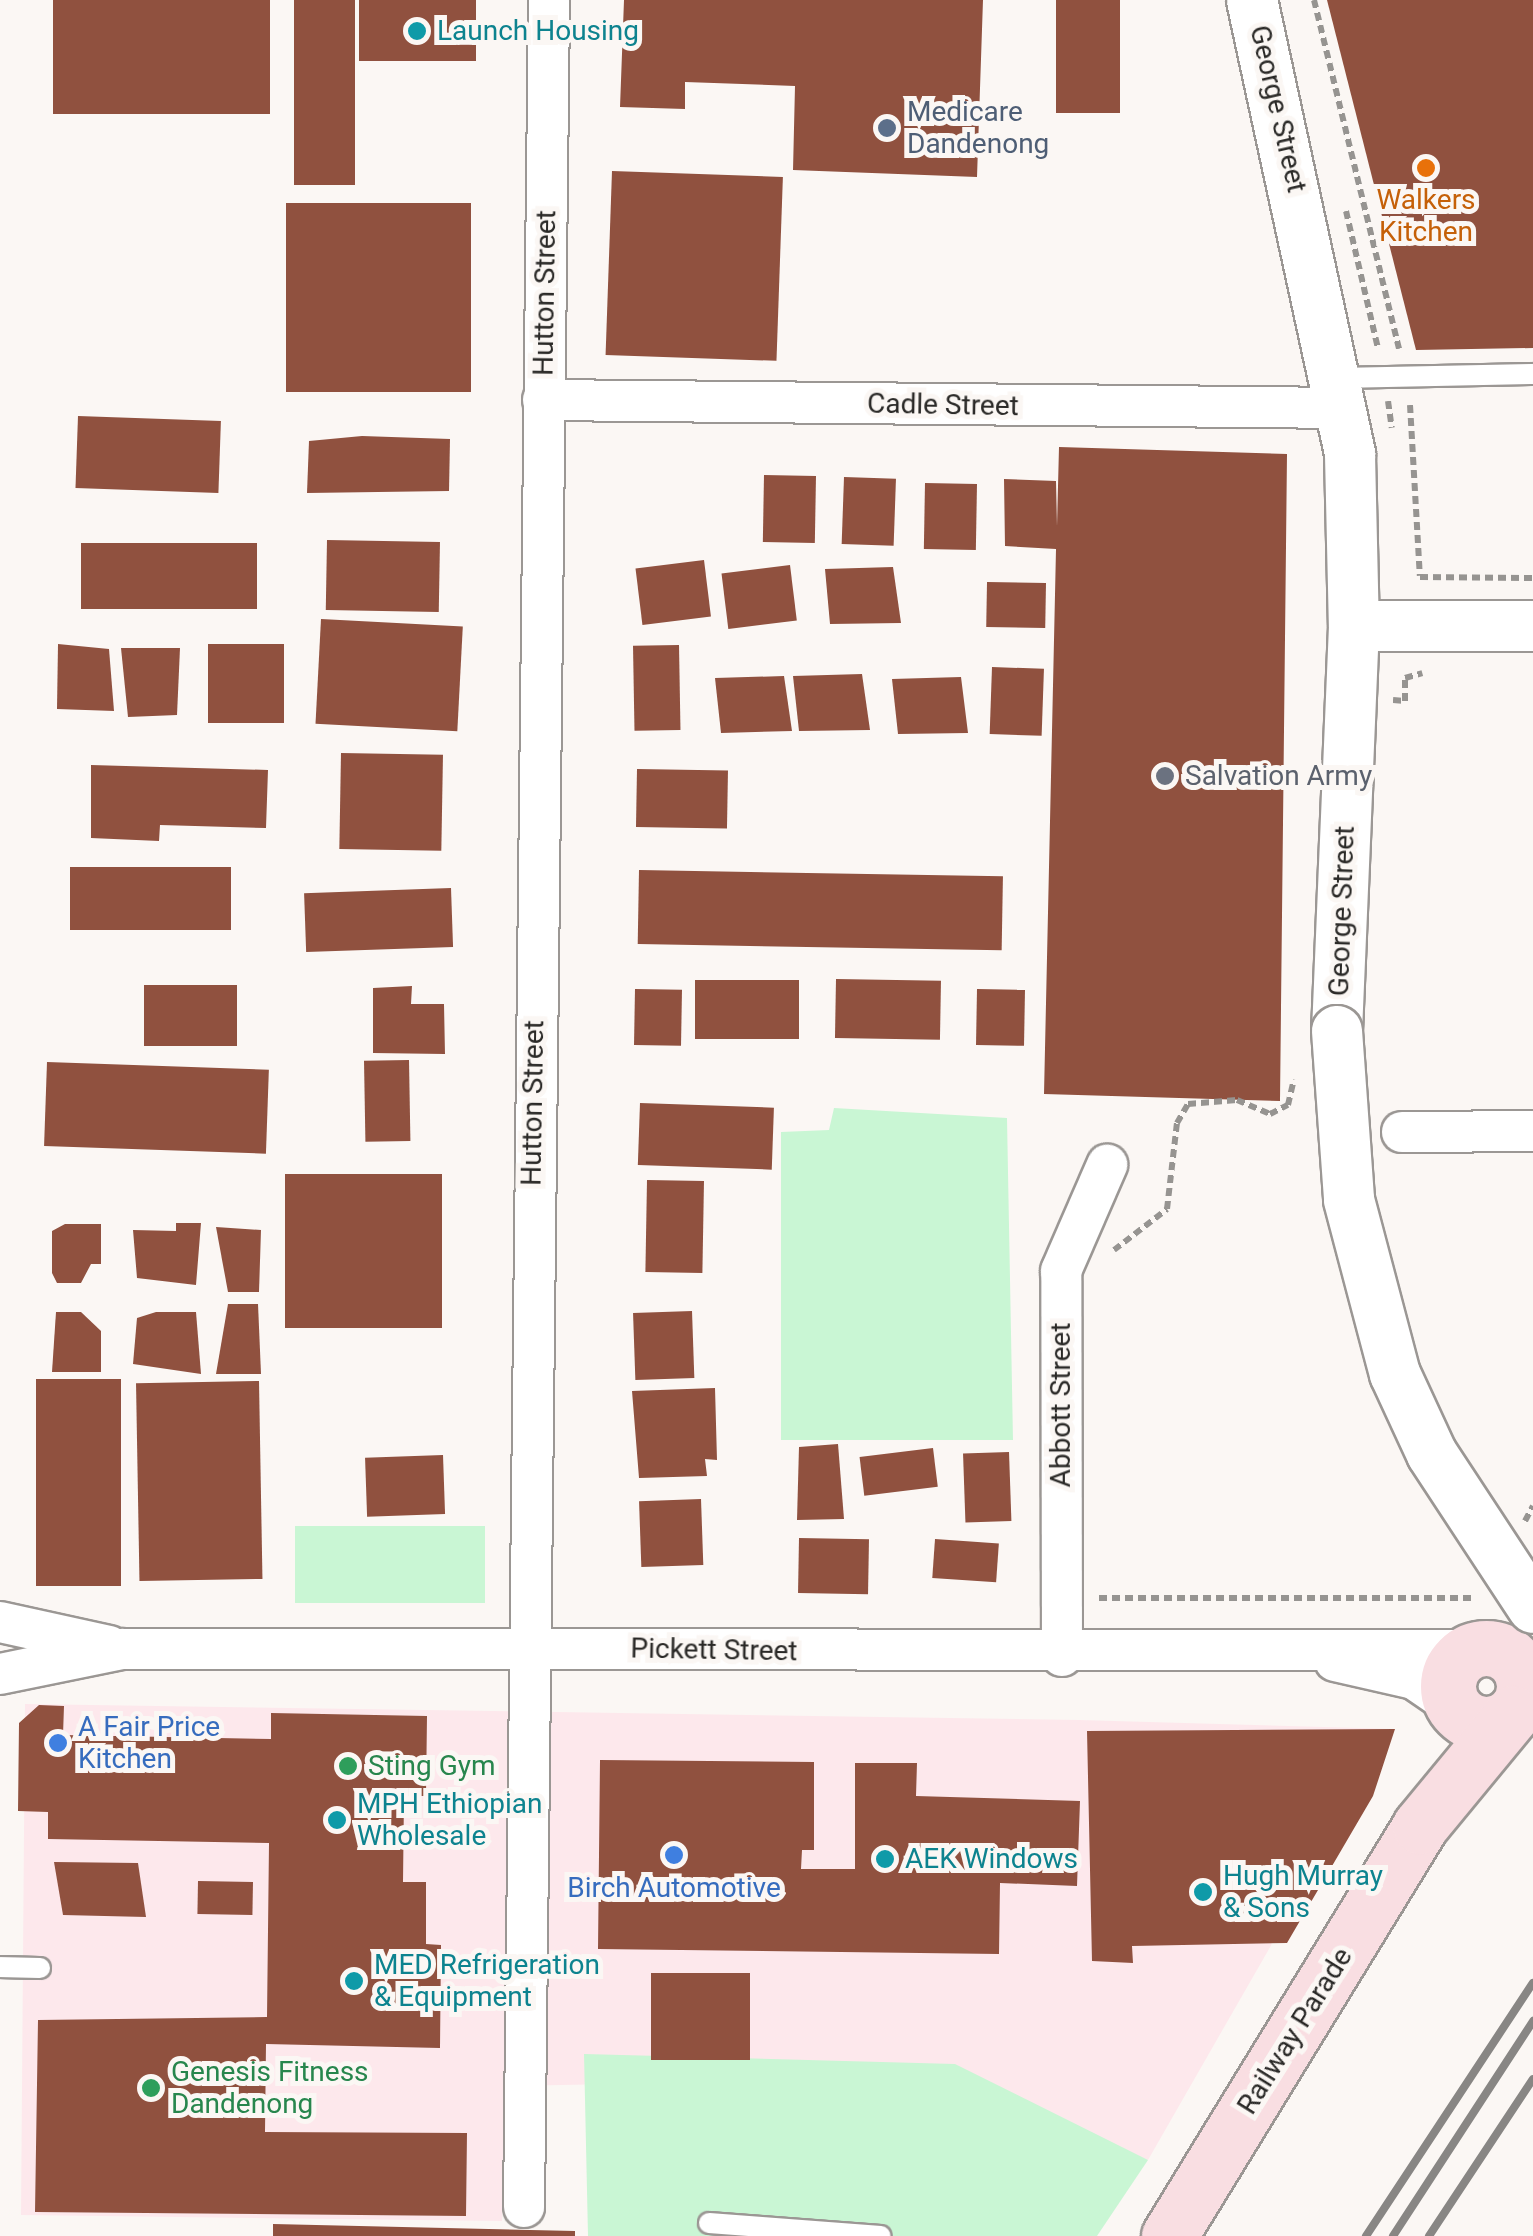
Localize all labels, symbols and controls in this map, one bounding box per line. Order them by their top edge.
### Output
place label: Launch Housing [437,14,639,48]
marker: Launch Housing [406,20,428,42]
street label: George Street [1242,22,1314,196]
place label: Medicare Dandenong [907,95,1049,161]
marker: Medicare Dandenong [876,117,898,139]
marker: Walkers Kitchen [1415,157,1437,179]
place label: Walkers Kitchen [1376,183,1476,249]
street label: Hutton Street [527,210,563,376]
street label: Cadle Street [867,387,1019,423]
place label: Salvation Army [1185,759,1372,793]
marker: Salvation Army [1154,765,1176,787]
street label: George Street [1322,825,1362,997]
street label: Hutton Street [515,1020,551,1186]
street label: Abbott Street [1044,1323,1078,1487]
street label: Pickett Street [630,1632,798,1668]
place label: A Fair Price Kitchen [78,1710,220,1776]
marker: A Fair Price Kitchen [47,1732,69,1754]
place label: Sting Gym [368,1749,496,1783]
marker: Sting Gym [337,1755,359,1777]
place label: MPH Ethiopian Wholesale [357,1787,543,1853]
marker: MPH Ethiopian Wholesale [326,1809,348,1831]
place label: AEK Windows [905,1842,1078,1876]
marker: Birch Automotive [663,1844,685,1866]
marker: AEK Windows [874,1848,896,1870]
place label: Hugh Murray & Sons [1223,1859,1383,1925]
place label: Birch Automotive [567,1871,781,1905]
marker: Hugh Murray & Sons [1192,1881,1214,1903]
street label: Railway Parade [1230,1942,1360,2120]
place label: MED Refrigeration & Equipment [374,1948,600,2014]
marker: MED Refrigeration & Equipment [343,1970,365,1992]
place label: Genesis Fitness Dandenong [171,2055,369,2121]
marker: Genesis Fitness Dandenong [140,2077,162,2099]

